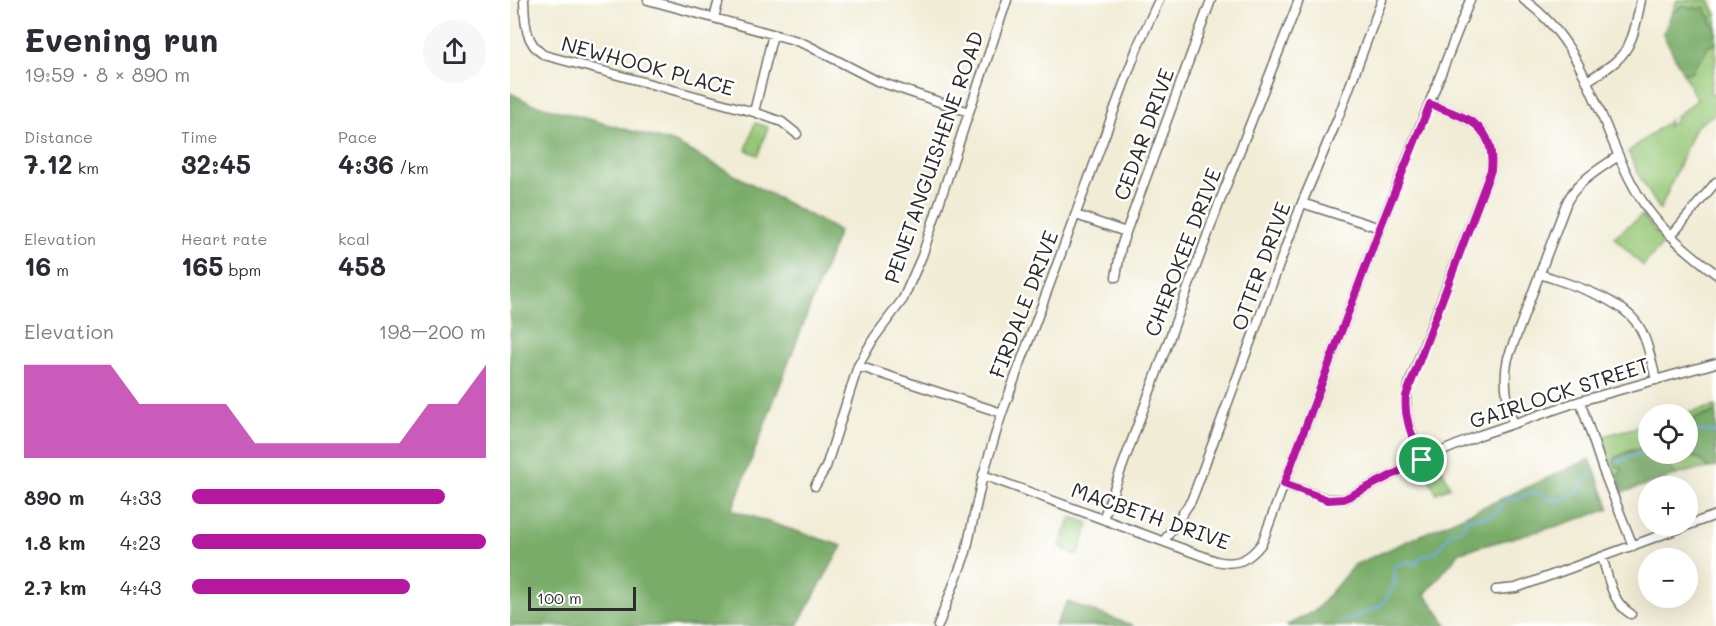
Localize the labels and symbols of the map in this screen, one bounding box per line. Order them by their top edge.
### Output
street label: PENETANGUISHENE ROAD [877,27,989,287]
street label: NEWHOOK PLACE [559,29,737,101]
street label: CEDAR DRIVE [1107,64,1179,204]
street label: CHEROKEE DRIVE [1137,164,1227,340]
street label: OTTER DRIVE [1224,198,1296,334]
street label: FIRDALE DRIVE [982,226,1064,382]
street label: GAIRLOCK STREET [1466,350,1652,434]
pin [1396,434,1447,485]
street label: MACBETH DRIVE [1068,475,1234,555]
scale bar [528,584,636,612]

